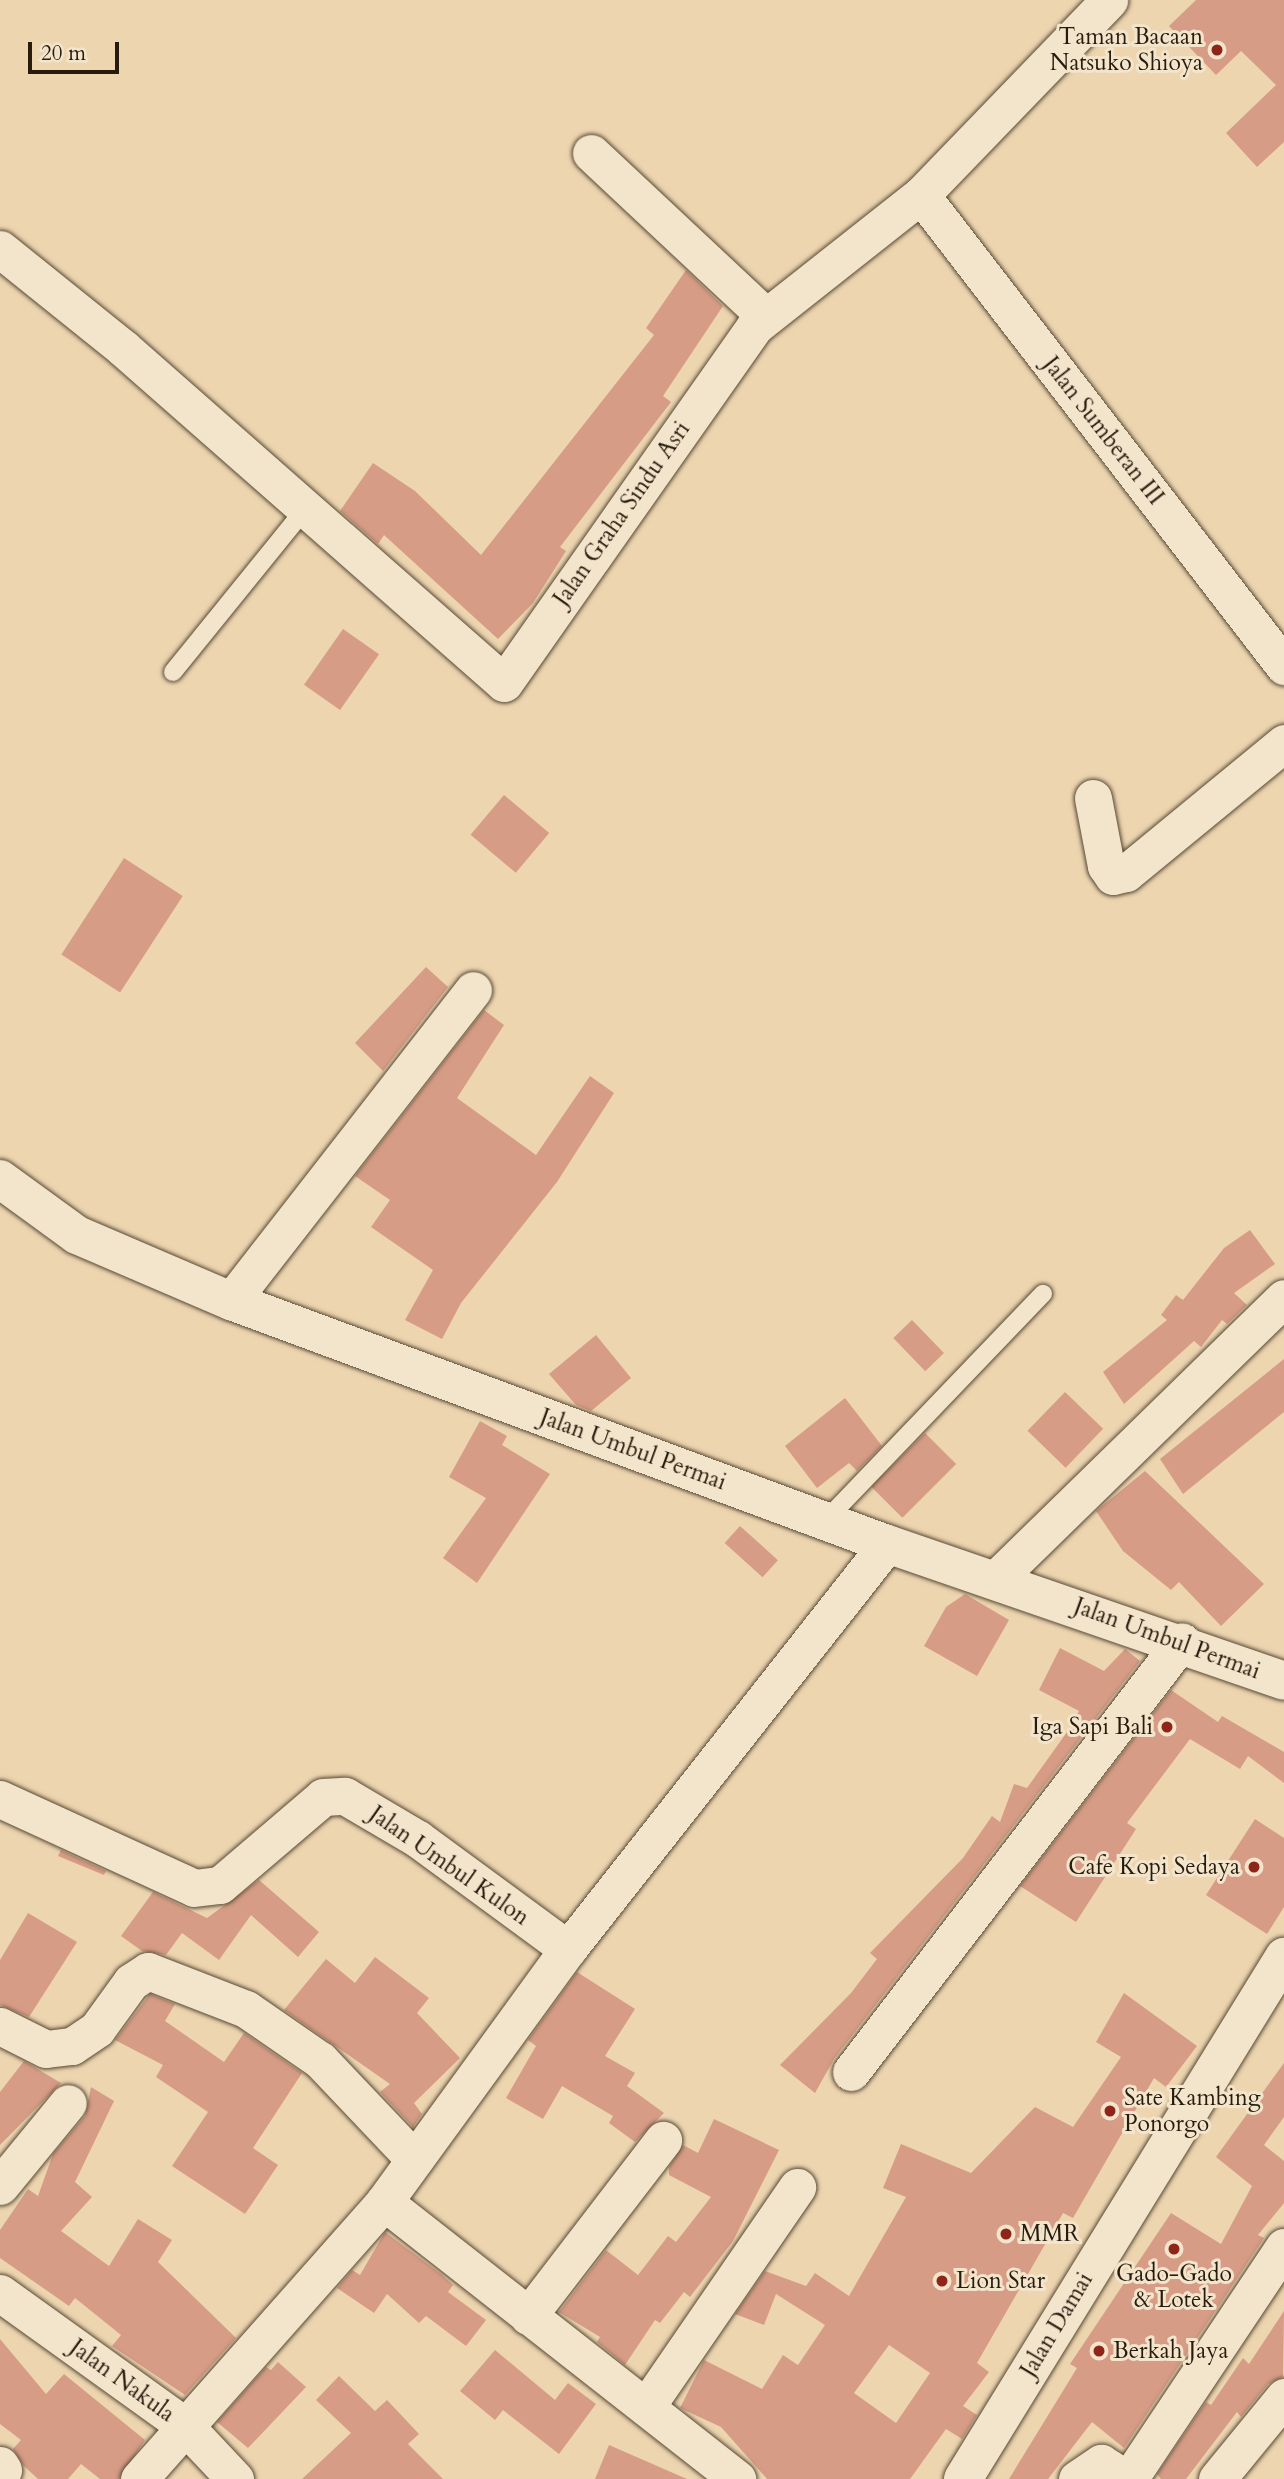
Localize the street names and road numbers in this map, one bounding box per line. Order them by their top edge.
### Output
street label: Jalan Sumberan III [1037,351,1169,511]
street label: Jalan Graha Sindu Asri [548,416,696,612]
street label: Jalan Umbul Permai [536,1403,730,1497]
street label: Jalan Umbul Permai [1070,1592,1264,1686]
street label: Jalan Umbul Kulon [364,1800,534,1932]
street label: Jalan Damai [1015,2268,1099,2382]
street label: Jalan Nakula [64,2334,180,2428]

